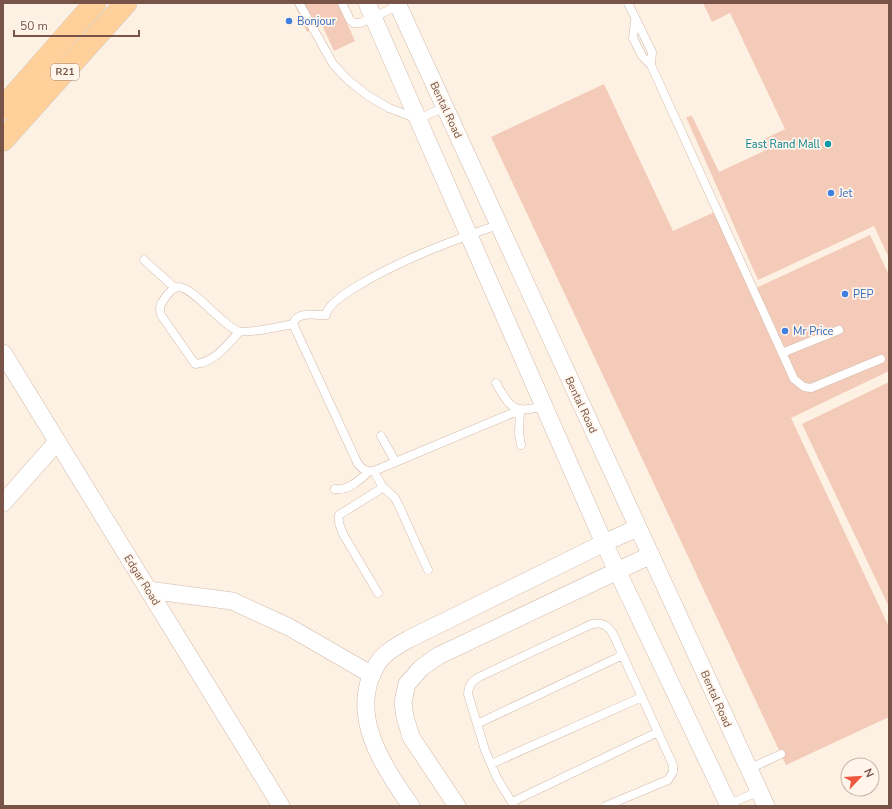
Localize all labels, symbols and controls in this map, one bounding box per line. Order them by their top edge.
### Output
scale bar [14,12,139,38]
place label: Bonjour [297,14,336,29]
marker: Bonjour [284,16,294,26]
text: 50 m [20,18,48,34]
road number: R21 [51,64,79,80]
street label: Bental Road [426,79,466,141]
place label: East Rand Mall [746,137,821,152]
marker: East Rand Mall [823,139,833,149]
place label: Jet [838,186,852,201]
marker: Jet [826,188,836,198]
place label: PEP [853,287,873,302]
marker: PEP [840,289,850,299]
place label: Mr Price [793,324,833,339]
marker: Mr Price [780,326,790,336]
street label: Bental Road [561,374,601,436]
street label: Edgar Road [120,552,164,608]
street label: Bental Road [697,668,735,730]
north arrow [840,757,880,797]
text: N [860,766,877,780]

